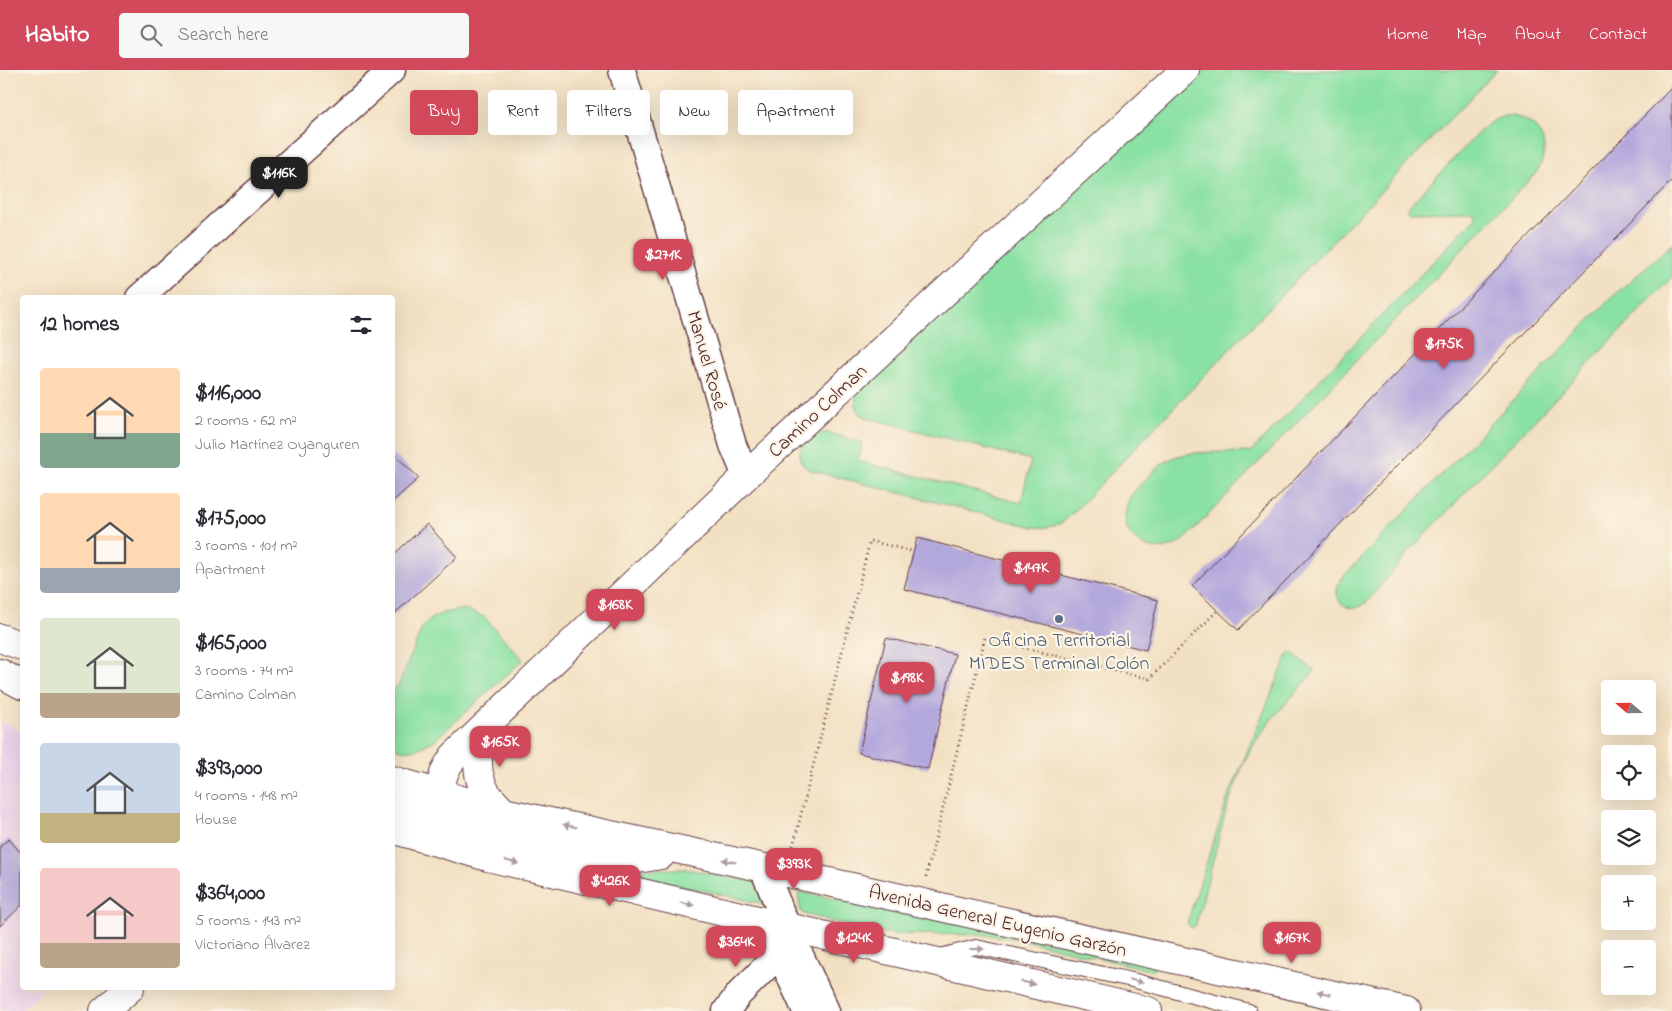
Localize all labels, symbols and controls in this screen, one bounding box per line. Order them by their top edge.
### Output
search box [119,13,469,58]
text: Habito [25,18,89,53]
icon: search [137,21,165,49]
text: Search here [177,22,268,49]
text: Home [1387,22,1428,48]
text: Map [1456,22,1487,48]
text: About [1515,22,1561,48]
text: Contact [1589,22,1647,48]
chip: Buy [410,90,478,135]
chip: Rent [488,90,557,135]
chip: Filters [567,90,650,135]
chip: New [660,90,728,135]
chip: Apartment [738,90,853,135]
pin: $116K [244,156,314,199]
text: $116K [262,161,296,185]
pin: $271K [628,238,698,281]
text: $271K [644,243,682,267]
street label: Manuel Rosé [678,308,734,414]
text: 12 homes [40,310,120,340]
icon: filters [347,311,375,339]
pin: $175K [1409,328,1479,370]
text: $175K [1425,332,1463,356]
street label: Camino Colman [763,358,875,466]
text: $116,000 [195,379,261,409]
icon: home [80,388,140,448]
text: 2 rooms · 62 m² [195,409,297,433]
text: Julio Martínez Oyanguren [195,433,359,457]
text: $175,000 [195,504,266,534]
icon: home [80,513,140,573]
text: 3 rooms · 101 m² [195,534,297,558]
pin: $147K [996,552,1066,594]
text: $147K [1013,556,1049,580]
text: Apartment [195,558,265,582]
pin: $168K [580,588,650,631]
text: $168K [597,593,633,617]
marker: Oficina Territorial MIDES Terminal Colón [1053,613,1065,625]
place label: Oficina Territorial MIDES Terminal Colón [969,627,1149,679]
text: $165,000 [195,629,266,659]
icon: home [80,638,140,698]
text: 3 rooms · 74 m² [195,659,294,683]
pin: $198K [872,662,942,704]
text: $198K [890,666,924,690]
north arrow [1601,680,1656,735]
map controls [1601,680,1656,995]
text: Camino Colman [195,683,296,707]
pin: $165K [465,726,535,768]
text: $165K [481,730,519,754]
button: locate [1601,745,1656,800]
text: $393,000 [195,754,262,784]
icon: home [80,763,140,823]
text: 4 rooms · 148 m² [195,784,298,808]
text: House [195,808,237,832]
button: layers [1601,810,1656,865]
one-way arrow [562,822,578,830]
pin: $393K [759,848,829,890]
text: $393K [776,852,812,876]
one-way arrow [722,857,737,865]
one-way arrow [504,858,519,866]
pin: $426K [575,864,645,907]
text: $426K [590,869,630,893]
button: + [1601,875,1656,930]
text: $364,000 [195,879,265,909]
street label: Avenida General Eugenio Garzón [865,879,1130,967]
icon: home [80,888,140,948]
one-way arrow [679,900,694,908]
text: 5 rooms · 143 m² [195,909,301,933]
pin: $124K [819,922,889,964]
pin: $167K [1257,922,1327,964]
pin: $364K [701,926,771,968]
text: $124K [835,926,873,950]
text: $167K [1274,926,1310,950]
text: $364K [717,930,755,954]
text: Victoriano Álvarez [195,933,310,957]
button: − [1601,940,1656,995]
one-way arrow [969,945,985,953]
one-way arrow [1128,977,1143,985]
one-way arrow [1020,979,1035,987]
one-way arrow [1316,989,1331,997]

